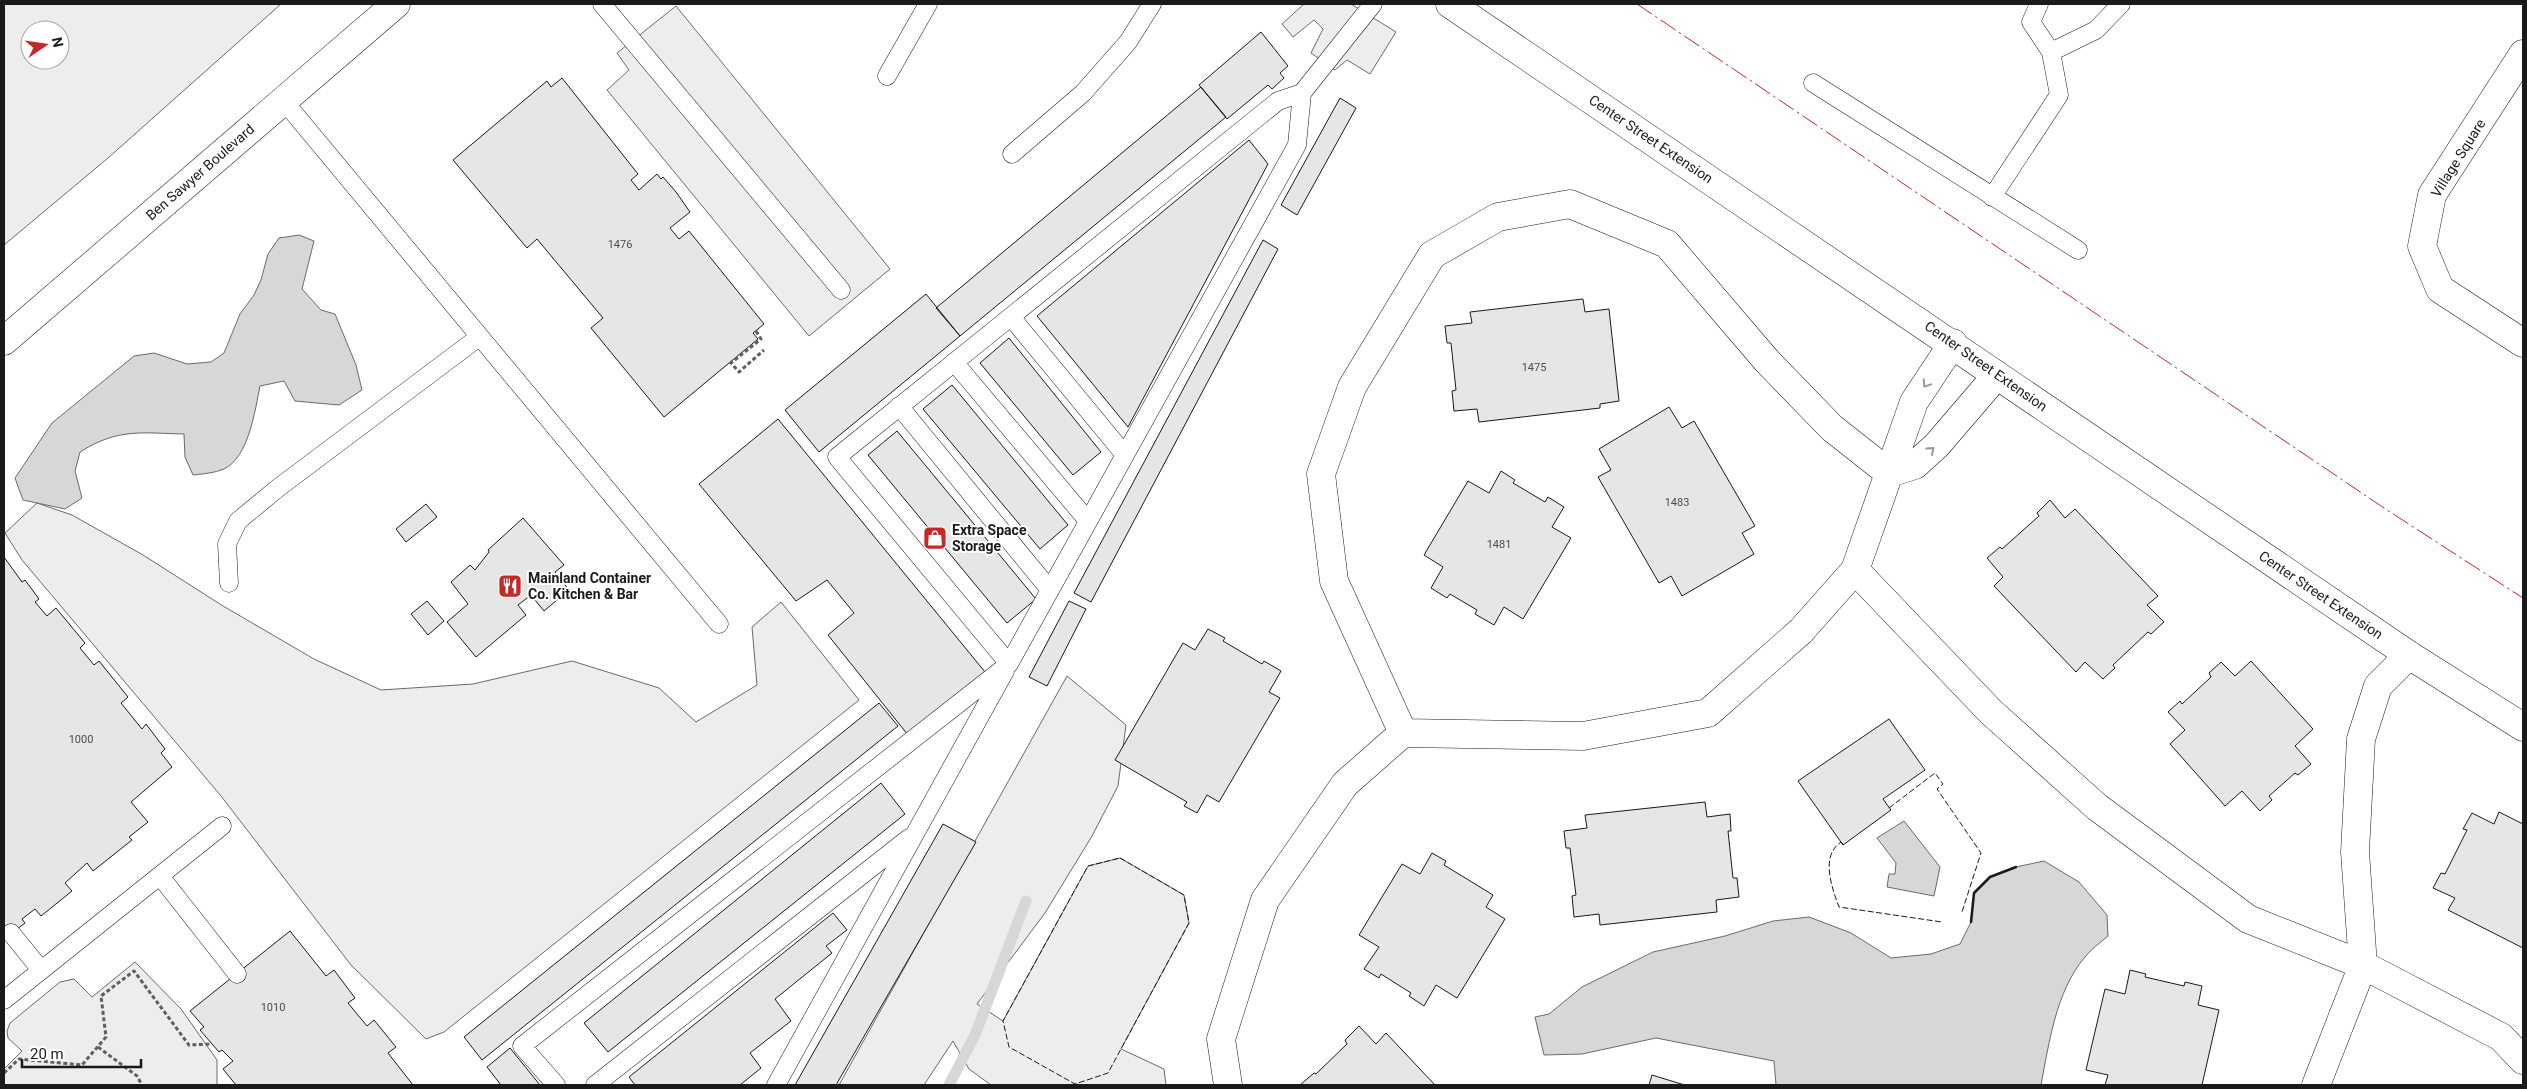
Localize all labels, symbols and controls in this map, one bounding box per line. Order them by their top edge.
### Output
north arrow [20,20,70,70]
text: N [49,35,67,49]
street label: Center Street Extension [1586,92,1716,186]
street label: Village Square [2428,116,2488,200]
street label: Ben Sawyer Boulevard [143,121,257,223]
house number: 1476 [608,238,632,251]
street label: Center Street Extension [1922,318,2050,414]
house number: 1475 [1522,361,1546,374]
one-way arrow [1923,378,1932,387]
one-way arrow [1925,447,1934,456]
house number: 1483 [1665,496,1689,509]
place label: Extra Space Storage [952,522,1027,554]
shop icon: Extra Space Storage [922,525,948,551]
house number: 1481 [1487,538,1511,551]
street label: Center Street Extension [2256,548,2386,642]
place label: Mainland Container Co. Kitchen & Bar [528,570,651,602]
restaurant icon: Mainland Container Co. Kitchen & Bar [497,573,523,599]
house number: 1000 [69,733,93,746]
house number: 1010 [261,1001,285,1014]
scale bar [22,1036,141,1068]
text: 20 m [30,1045,64,1063]

